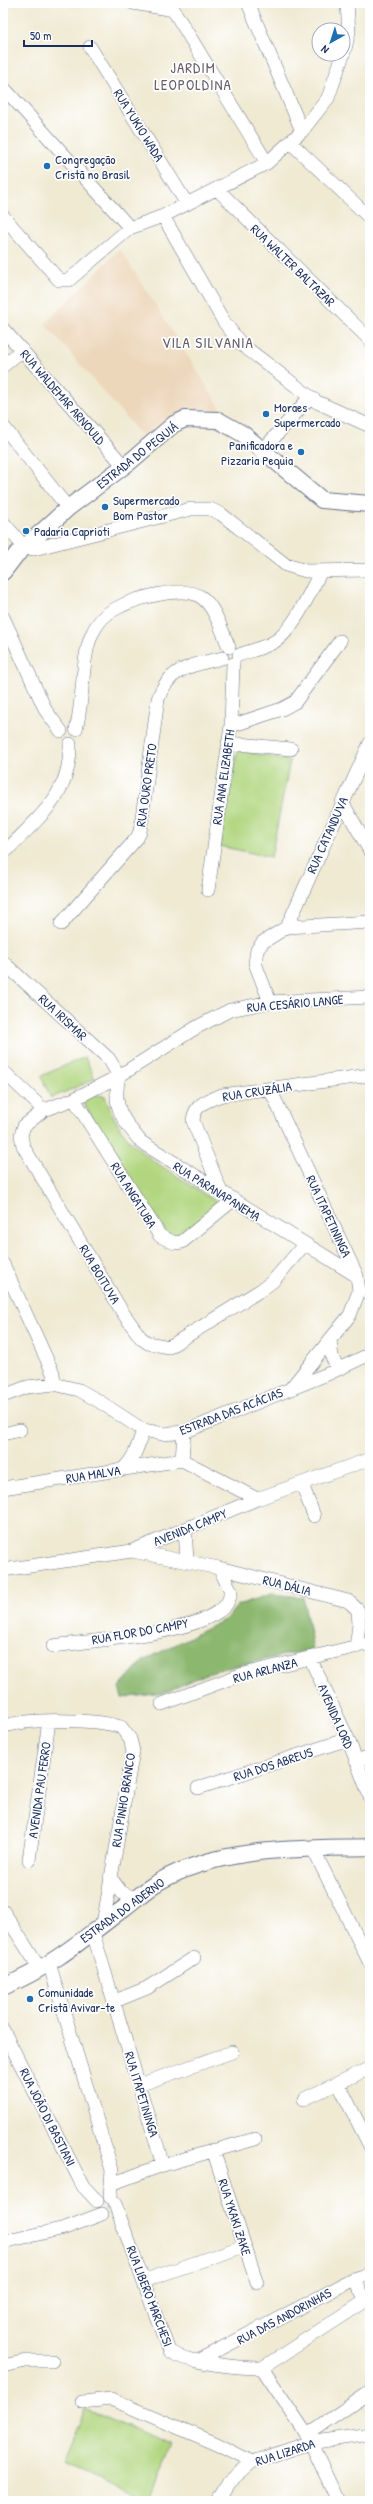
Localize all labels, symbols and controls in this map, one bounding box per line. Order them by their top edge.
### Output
scale bar [24,22,92,48]
north arrow [311,22,351,62]
text: 50 m [30,27,51,44]
text: N [318,42,331,57]
district label: JARDIM LEOPOLDINA [154,57,232,95]
street label: RUA YUKIO WADA [110,85,169,165]
place label: Congregação Cristã no Brasil [55,150,130,183]
marker: Congregação Cristã no Brasil [42,161,52,171]
street label: RUA WALTER BALTAZAR [247,220,339,310]
district label: VILA SILVANIA [162,332,254,353]
street label: RUA WALDEMAR ARNOULD [17,345,110,449]
place label: Moraes Supermercado [274,398,340,431]
marker: Moraes Supermercado [261,409,271,419]
street label: ESTRADA DO PEQUIÁ [92,417,182,493]
place label: Panificadora e Pizzaria Pequia [221,436,293,469]
marker: Panificadora e Pizzaria Pequia [296,447,306,457]
place label: Supermercado Bom Pastor [113,491,179,524]
marker: Supermercado Bom Pastor [100,502,110,512]
place label: Padaria Caprioti [34,522,110,540]
marker: Padaria Caprioti [21,526,31,536]
street label: RUA ANA ELIZABETH [207,728,239,826]
street label: RUA OURO PRETO [131,742,161,828]
street label: RUA CATANDUVA [302,793,352,876]
street label: RUA IRISMAR [35,990,91,1044]
street label: RUA CESÁRIO LANGE [246,990,344,1016]
street label: RUA CRUZÁLIA [221,1077,293,1105]
street label: RUA PARANAPANEMA [170,1157,265,1225]
street label: RUA ANGATUBA [107,1159,162,1232]
street label: RUA ITAPETININGA [302,1172,356,1260]
street label: RUA BOITUVA [75,1241,125,1308]
street label: ESTRADA DAS ACÁCIAS [177,1383,285,1439]
street label: RUA MALVA [64,1461,122,1487]
street label: AVENIDA CAMPY [150,1504,230,1550]
street label: RUA DÁLIA [261,1570,314,1600]
street label: RUA FLOR DO CAMPY [90,1614,190,1648]
street label: RUA ARLANZA [231,1653,300,1687]
street label: AVENIDA LORD [314,1681,359,1752]
street label: AVENIDA PAU FERRO [23,1741,55,1839]
street label: RUA DOS ABREUS [231,1743,315,1785]
street label: RUA PINHO BRANCO [107,1752,139,1848]
street label: ESTRADA DO ADERNO [76,1873,168,1947]
place label: Comunidade Cristã Avivar-te [38,1983,115,2016]
marker: Comunidade Cristã Avivar-te [25,1994,35,2004]
street label: RUA ITAPETININGA [120,2049,164,2140]
street label: RUA JOÃO DI BASTIANI [16,2065,80,2169]
street label: RUA YKAKI ZAKE [214,2176,256,2258]
street label: RUA LIBERO MARCHESI [122,2243,178,2349]
street label: RUA DAS ANDORINHAS [234,2283,335,2349]
street label: RUA LIZARDA [253,2434,318,2470]

